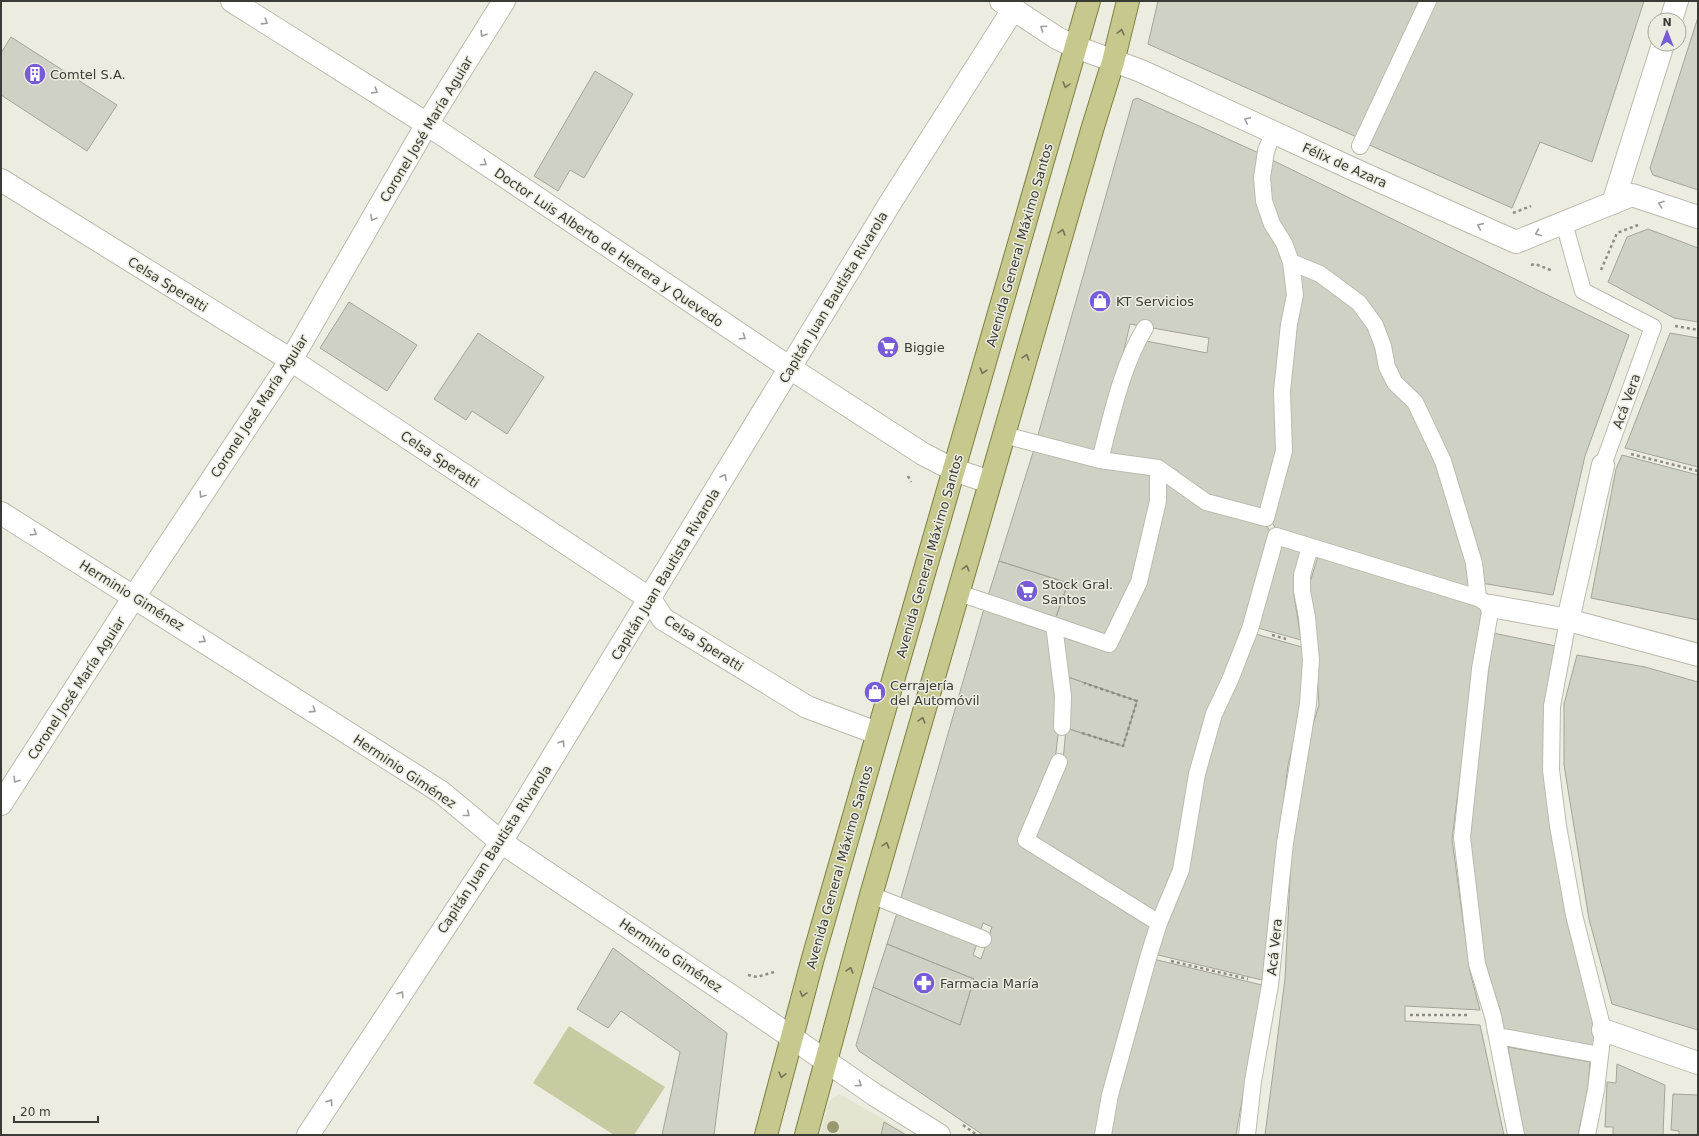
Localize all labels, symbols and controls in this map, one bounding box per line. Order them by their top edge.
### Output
north arrow [1647,12,1687,52]
text: N [1662,16,1672,29]
one-way arrow [261,17,268,25]
one-way arrow [1040,26,1047,33]
one-way arrow [1116,28,1125,35]
one-way arrow [480,30,488,37]
street label: Coronel José María Aguiar [377,53,476,205]
building icon: Comtel S.A. [22,61,48,87]
place label: Comtel S.A. [50,67,126,82]
one-way arrow [1062,81,1071,88]
one-way arrow [371,87,378,94]
one-way arrow [1244,117,1251,125]
street label: Félix de Azara [1300,140,1390,191]
street label: Avenida General Máximo Santos [983,141,1056,349]
one-way arrow [480,158,487,165]
street label: Doctor Luis Alberto de Herrera y Quevedo [491,165,726,330]
one-way arrow [1658,200,1665,208]
street label: Capitán Juan Bautista Rivarola [776,209,891,386]
one-way arrow [370,213,377,221]
one-way arrow [1477,223,1485,231]
one-way arrow [1534,228,1542,236]
one-way arrow [1057,229,1066,236]
street label: Celsa Speratti [125,254,210,315]
shop icon: KT Servicios [1087,288,1113,314]
place label: KT Servicios [1116,294,1194,309]
street label: Coronel José María Aguiar [208,332,312,480]
one-way arrow [738,332,745,339]
supermarket icon: Biggie [875,334,901,360]
place label: Biggie [904,340,945,355]
one-way arrow [1021,354,1030,361]
one-way arrow [979,367,988,374]
street label: Acá Vera [1610,372,1643,431]
street label: Celsa Speratti [398,428,482,491]
street label: Avenida General Máximo Santos [893,452,966,660]
one-way arrow [720,474,727,481]
street label: Capitán Juan Bautista Rivarola [608,486,723,663]
one-way arrow [199,491,207,498]
one-way arrow [30,529,37,536]
street label: Herminio Giménez [77,557,187,634]
one-way arrow [961,565,970,572]
place label: Stock Gral. Santos [1042,577,1113,607]
supermarket icon: Stock Gral. Santos [1014,578,1040,604]
street label: Celsa Speratti [661,612,746,675]
street label: Coronel José María Aguiar [25,614,129,762]
one-way arrow [199,636,206,643]
place label: Cerrajería del Automóvil [890,678,980,708]
shop icon: Cerrajería del Automóvil [862,679,888,705]
one-way arrow [308,706,315,713]
one-way arrow [917,717,926,724]
street label: Herminio Giménez [351,732,459,811]
one-way arrow [557,740,565,747]
street label: Capitán Juan Bautista Rivarola [434,762,554,936]
street label: Avenida General Máximo Santos [803,763,876,971]
one-way arrow [14,776,21,783]
one-way arrow [462,809,470,816]
one-way arrow [881,842,890,849]
street label: Herminio Giménez [617,916,725,995]
street label: Acá Vera [1264,918,1285,976]
one-way arrow [845,967,854,974]
pharmacy icon: Farmacia María [911,970,937,996]
place label: Farmacia María [940,976,1039,991]
one-way arrow [800,990,808,997]
one-way arrow [396,991,404,998]
one-way arrow [778,1071,787,1078]
one-way arrow [855,1079,862,1087]
scale bar [14,1098,98,1124]
one-way arrow [325,1100,332,1107]
text: 20 m [20,1105,51,1119]

